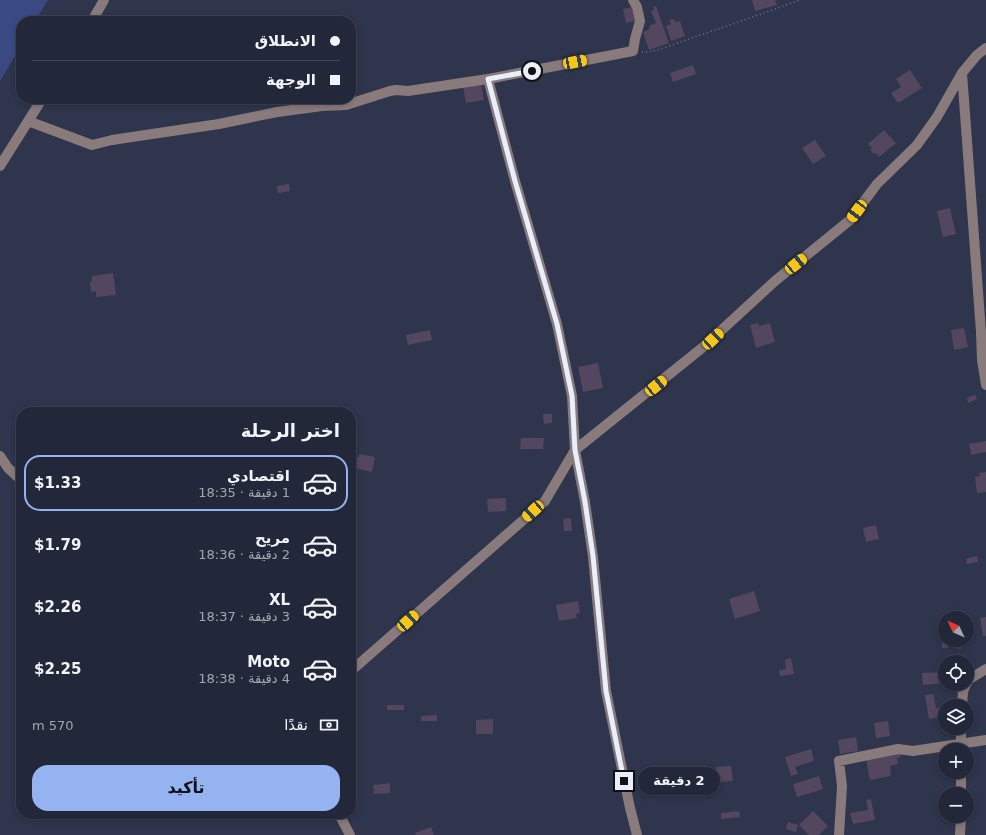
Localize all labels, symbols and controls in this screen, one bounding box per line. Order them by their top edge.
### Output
text: الانطلاق [255,32,316,50]
car [562,54,588,70]
route start [523,62,541,80]
text: الوجهة [266,71,316,89]
car [845,198,869,224]
car [783,252,809,276]
car [700,326,726,352]
car [643,374,669,398]
text: اختر الرحلة [241,420,340,441]
icon: car [302,465,338,501]
text: اقتصادي [227,467,290,485]
text: $1.33 [34,474,81,492]
text: 1 دقيقة · 18:35 [198,485,290,500]
car [520,499,546,523]
icon: car [302,527,338,563]
text: مريح [255,529,290,547]
text: $1.79 [34,536,81,554]
text: 2 دقيقة · 18:36 [198,547,290,562]
icon: car [302,589,338,625]
text: XL [269,591,290,609]
text: $2.26 [34,598,81,616]
text: 3 دقيقة · 18:37 [198,609,290,624]
car [395,609,421,633]
north arrow [938,611,974,647]
map controls [938,611,974,823]
icon: car [302,651,338,687]
text: Moto [247,653,290,671]
button: locate [938,655,974,691]
text: $2.25 [34,660,81,678]
text: 4 دقيقة · 18:38 [198,671,290,686]
button: layers [938,699,974,735]
icon: cash [318,714,340,736]
text: نقدًا [284,716,308,734]
text: 570 m [32,718,74,733]
button: + [938,743,974,779]
button: تأكيد [32,765,340,811]
callout: 2 دقيقة [638,767,720,795]
route end [615,772,633,790]
text: 2 دقيقة [653,773,705,788]
button: − [938,787,974,823]

